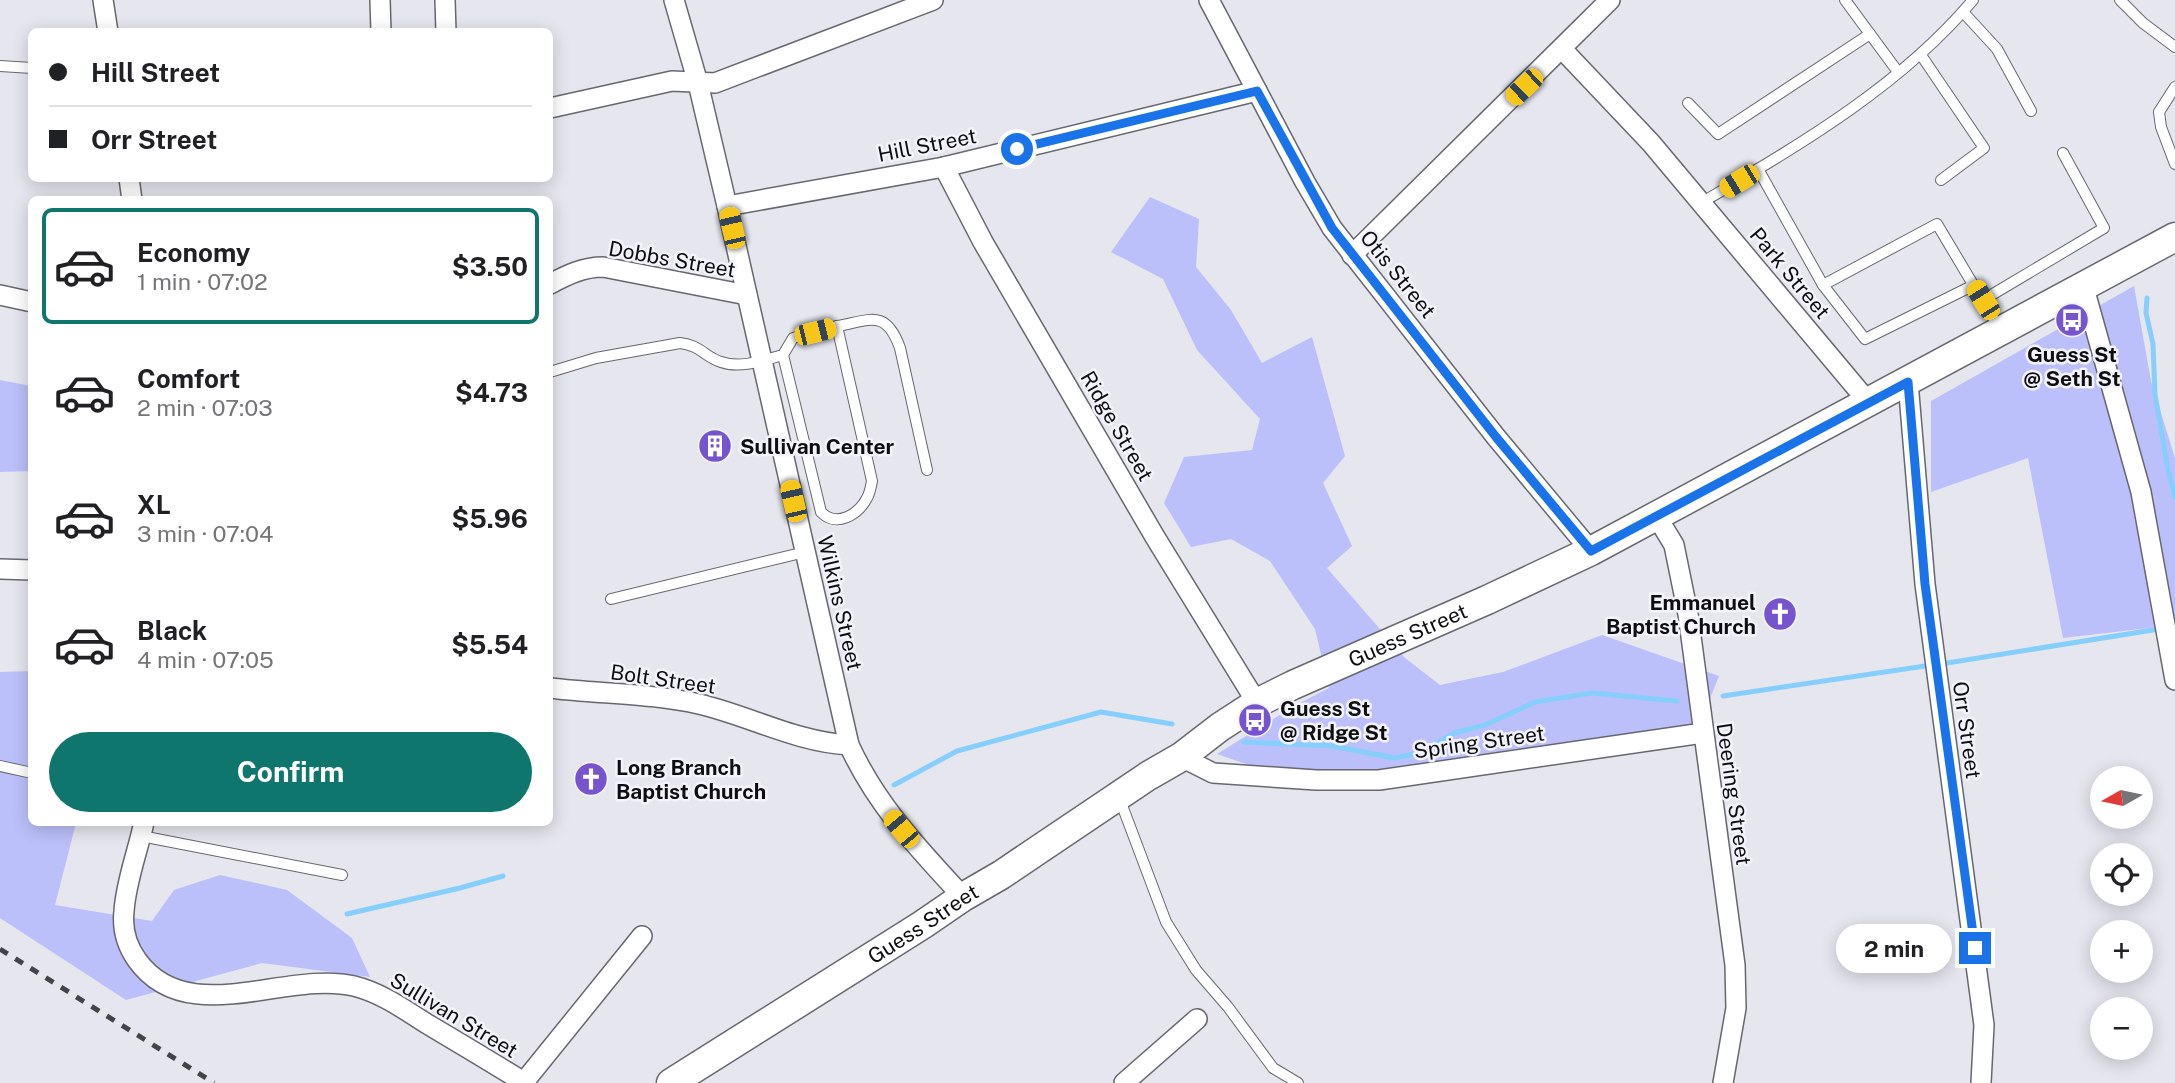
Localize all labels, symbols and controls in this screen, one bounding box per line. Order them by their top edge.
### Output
text: Hill Street [91,57,220,88]
car [1502,65,1547,109]
street label: Hill Street [875,123,979,167]
text: Orr Street [91,124,217,155]
route start [1001,133,1033,165]
car [1716,161,1763,201]
car [718,205,747,251]
street label: Park Street [1745,222,1835,324]
street label: Otis Street [1355,225,1441,323]
icon: car [53,235,116,298]
street label: Dobbs Street [607,236,737,282]
text: Economy [137,237,250,268]
text: $3.50 [452,251,528,282]
text: 1 min · 07:02 [137,268,268,295]
car [1963,277,2004,323]
bus stop icon: Guess St @ Seth St [2053,301,2091,339]
car [793,317,838,347]
place label: Guess St @ Seth St [2023,342,2121,391]
icon: car [53,361,116,424]
text: Comfort [137,363,240,394]
street label: Ridge Street [1076,367,1158,485]
text: $4.73 [455,377,528,408]
text: 2 min · 07:03 [137,394,273,421]
building icon: Sullivan Center [696,427,734,465]
place label: Sullivan Center [740,434,895,459]
car [779,478,808,524]
icon: car [53,487,116,550]
text: XL [137,489,171,520]
text: $5.96 [452,503,528,534]
text: 3 min · 07:04 [137,520,274,547]
street label: Wilkins Street [812,533,868,673]
place label: Emmanuel Baptist Church [1606,590,1756,639]
church icon: Emmanuel Baptist Church [1761,595,1799,633]
street label: Guess Street [1344,598,1471,672]
icon: car [53,613,116,676]
text: Black [137,615,207,646]
text: $5.54 [451,629,528,660]
text: 4 min · 07:05 [137,646,274,673]
street label: Bolt Street [609,659,717,699]
street label: Orr Street [1948,680,1986,780]
place label: Guess St @ Ridge St [1280,696,1388,745]
bus stop icon: Guess St @ Ridge St [1236,701,1274,739]
street label: Spring Street [1412,720,1546,764]
street label: Deering Street [1712,721,1756,867]
button: Confirm [49,732,532,812]
place label: Long Branch Baptist Church [616,755,766,804]
church icon: Long Branch Baptist Church [572,760,610,798]
north arrow [2090,766,2152,830]
map controls [2090,766,2153,1060]
car [880,806,923,852]
button: locate [2090,843,2153,906]
street label: Guess Street [863,879,983,969]
button: + [2090,920,2153,983]
callout: 2 min [1835,923,1951,972]
route end [1959,932,1991,964]
text: 2 min [1864,935,1924,962]
street label: Sullivan Street [386,967,522,1063]
button: − [2090,997,2153,1060]

